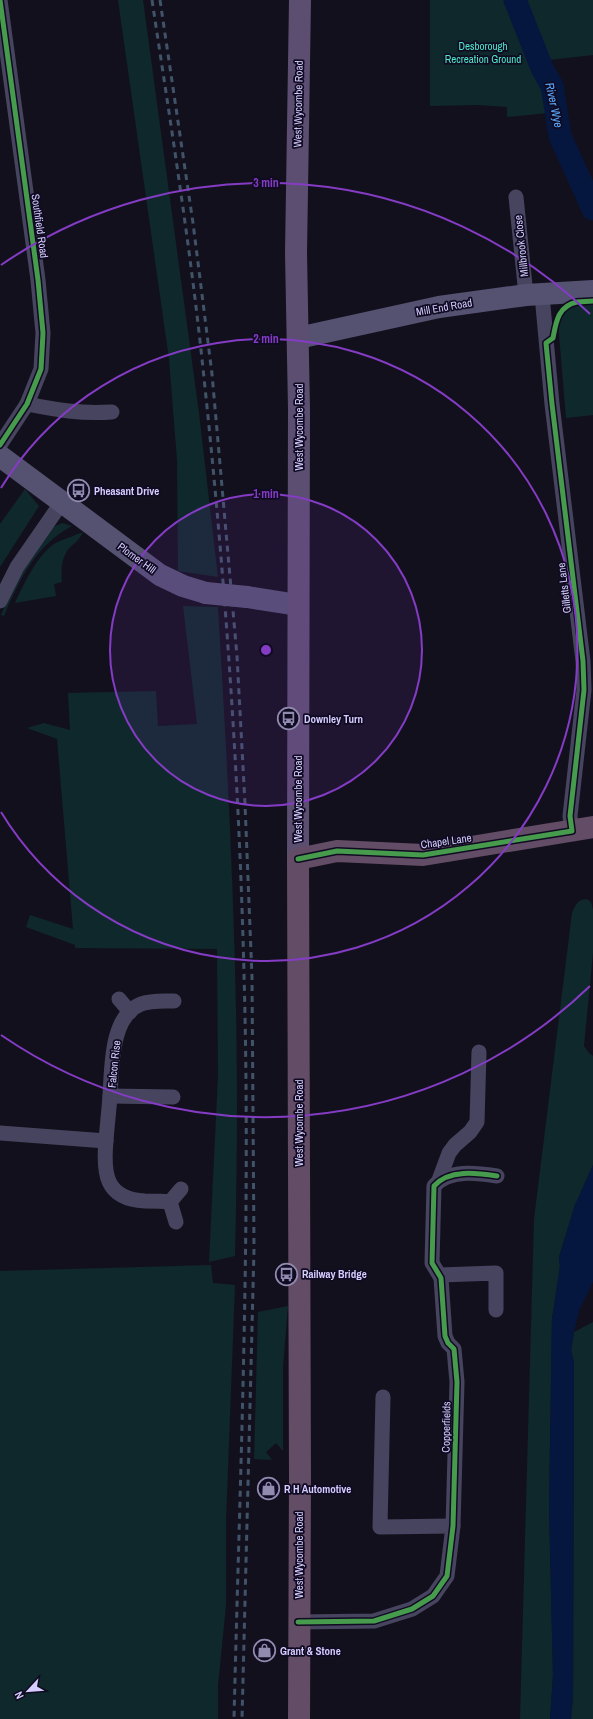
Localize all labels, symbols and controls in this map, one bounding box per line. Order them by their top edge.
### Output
park label: Desborough Recreation Ground [445,39,521,66]
street label: West Wycombe Road [290,60,306,148]
water label: River Wye [541,81,567,130]
text: 3 min [253,175,279,191]
street label: Southfield Road [29,193,51,259]
street label: Millbrook Close [511,214,531,278]
street label: Mill End Road [415,295,473,319]
text: 2 min [253,331,279,347]
street label: West Wycombe Road [292,384,306,471]
bus stop icon: Pheasant Drive [66,478,92,504]
place label: Pheasant Drive [94,484,159,498]
text: 1 min [253,486,279,502]
street label: Plomer Hill [115,539,159,577]
street label: Gilletts Lane [554,562,574,614]
centre of rings [259,643,273,657]
bus stop icon: Downley Turn [275,706,301,732]
place label: Downley Turn [304,712,363,726]
street label: West Wycombe Road [291,756,305,843]
street label: Chapel Lane [420,831,472,851]
street label: Falcon Rise [105,1040,123,1088]
street label: West Wycombe Road [292,1080,306,1167]
bus stop icon: Railway Bridge [274,1261,300,1287]
place label: Railway Bridge [302,1267,367,1281]
street label: Copperfields [439,1401,453,1453]
shop icon: R H Automotive [256,1476,282,1502]
place label: R H Automotive [284,1482,351,1496]
street label: West Wycombe Road [292,1512,306,1599]
shop icon: Grant & Stone [251,1638,277,1664]
place label: Grant & Stone [280,1644,341,1658]
north arrow [8,1671,48,1711]
text: N [11,1689,27,1701]

